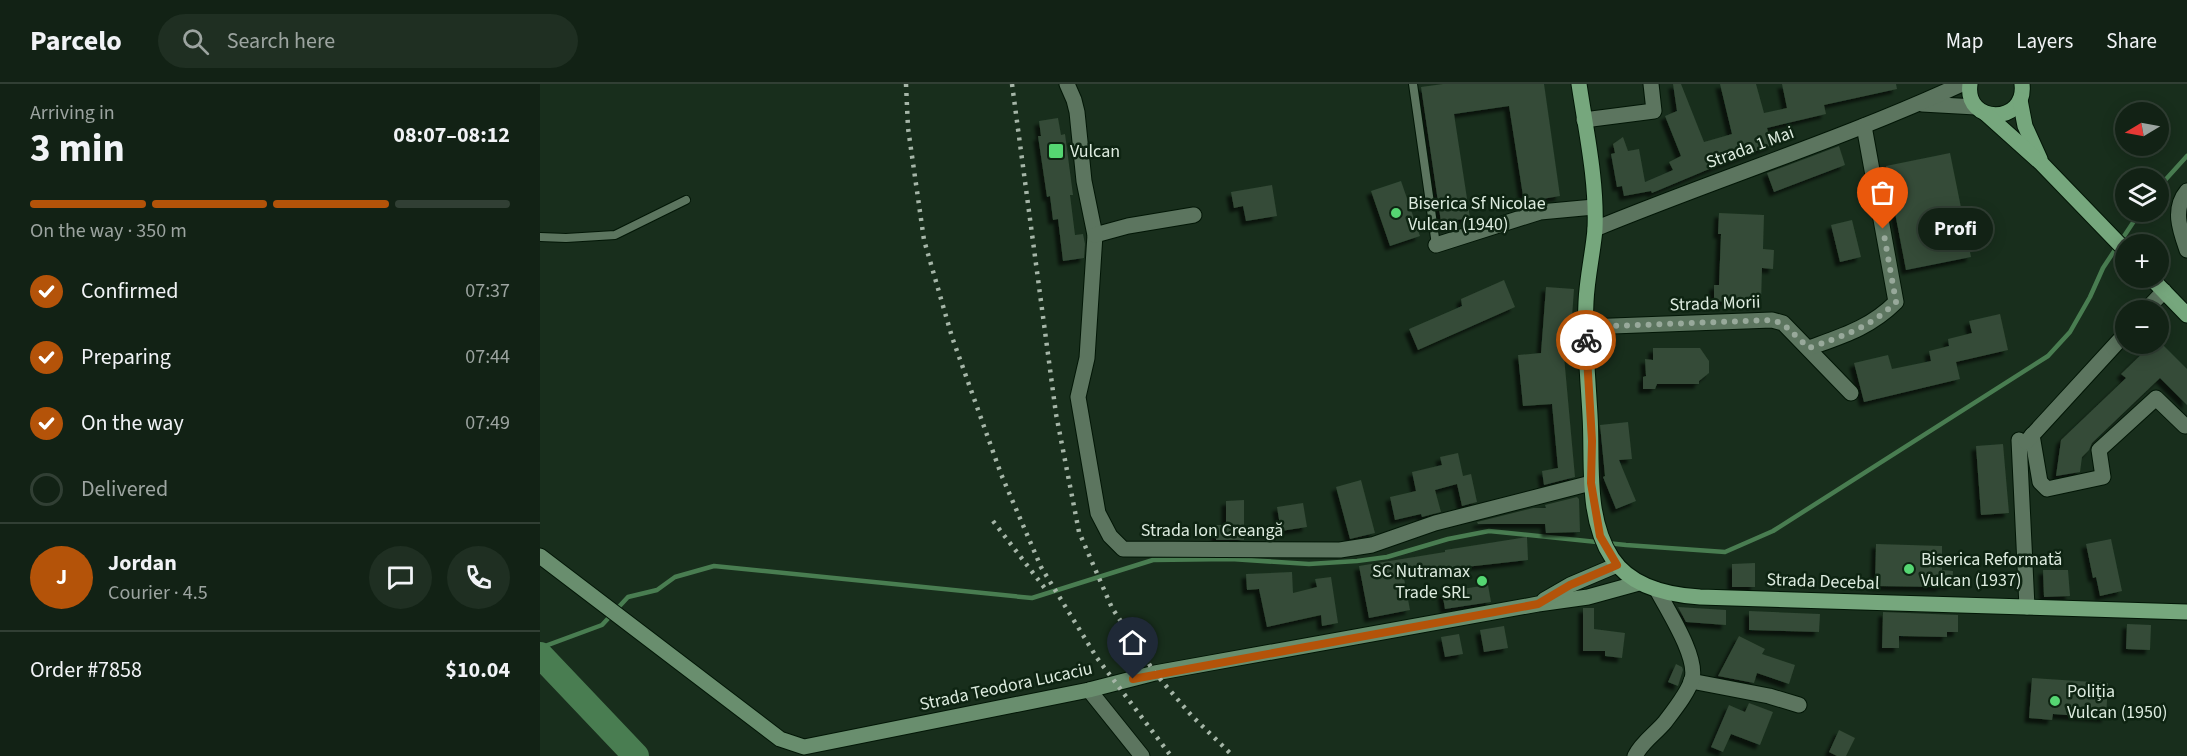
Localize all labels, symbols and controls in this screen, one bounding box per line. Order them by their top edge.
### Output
search box [158,14,578,68]
text: Parcelo [30,21,122,61]
icon: search [179,25,212,58]
text: Search here [227,25,335,57]
text: Map [1946,26,1983,56]
text: Layers [2016,26,2073,56]
text: Share [2106,26,2157,56]
text: Arriving in [30,99,115,127]
north arrow [2115,102,2169,156]
map controls [2115,102,2169,354]
text: 08:07–08:12 [393,119,510,151]
street label: Strada 1 Mai [1703,120,1798,175]
text: 3 min [30,121,125,177]
place label: Vulcan [1070,139,1120,164]
marker: Vulcan [1047,142,1065,160]
pin [1857,167,1908,229]
button: layers [2115,168,2169,222]
icon: bag [1866,176,1899,209]
place label: Biserica Sf Nicolae Vulcan (1940) [1408,191,1546,237]
marker: Biserica Sf Nicolae Vulcan (1940) [1389,206,1403,220]
callout: Profi [1919,208,1994,250]
text: Profi [1934,215,1977,243]
text: On the way · 350 m [30,217,187,245]
button: + [2115,234,2169,288]
icon: check [30,275,63,308]
text: Confirmed [81,275,178,307]
text: 07:37 [465,277,510,305]
street label: Strada Morii [1669,289,1761,318]
button: − [2115,300,2169,354]
courier [1556,310,1616,370]
icon: bike [1570,324,1603,357]
icon: check [30,341,63,374]
text: Preparing [81,341,171,373]
text: 07:44 [465,343,510,371]
icon: check [30,407,63,440]
text: On the way [81,407,184,439]
text: 07:49 [465,409,510,437]
text: Delivered [81,473,168,505]
street label: Strada Ion Creangă [1141,518,1283,543]
button: chat [369,546,432,609]
button: phone [447,546,510,609]
text: Jordan [108,547,177,579]
place label: Biserica Reformată Vulcan (1937) [1921,547,2062,593]
place label: SC Nutramax Trade SRL [1372,559,1470,605]
text: J [56,561,67,593]
marker: Biserica Reformată Vulcan (1937) [1902,562,1916,576]
street label: Strada Decebal [1766,567,1880,596]
marker: SC Nutramax Trade SRL [1475,574,1489,588]
text: Courier · 4.5 [108,579,208,607]
pin [1107,617,1158,679]
icon: home [1116,626,1149,659]
text: Order #7858 [30,654,142,686]
text: $10.04 [445,654,510,686]
street label: Strada Teodora Lucaciu [917,656,1095,717]
place label: Poliția Vulcan (1950) [2067,679,2167,725]
marker: Poliția Vulcan (1950) [2048,694,2062,708]

